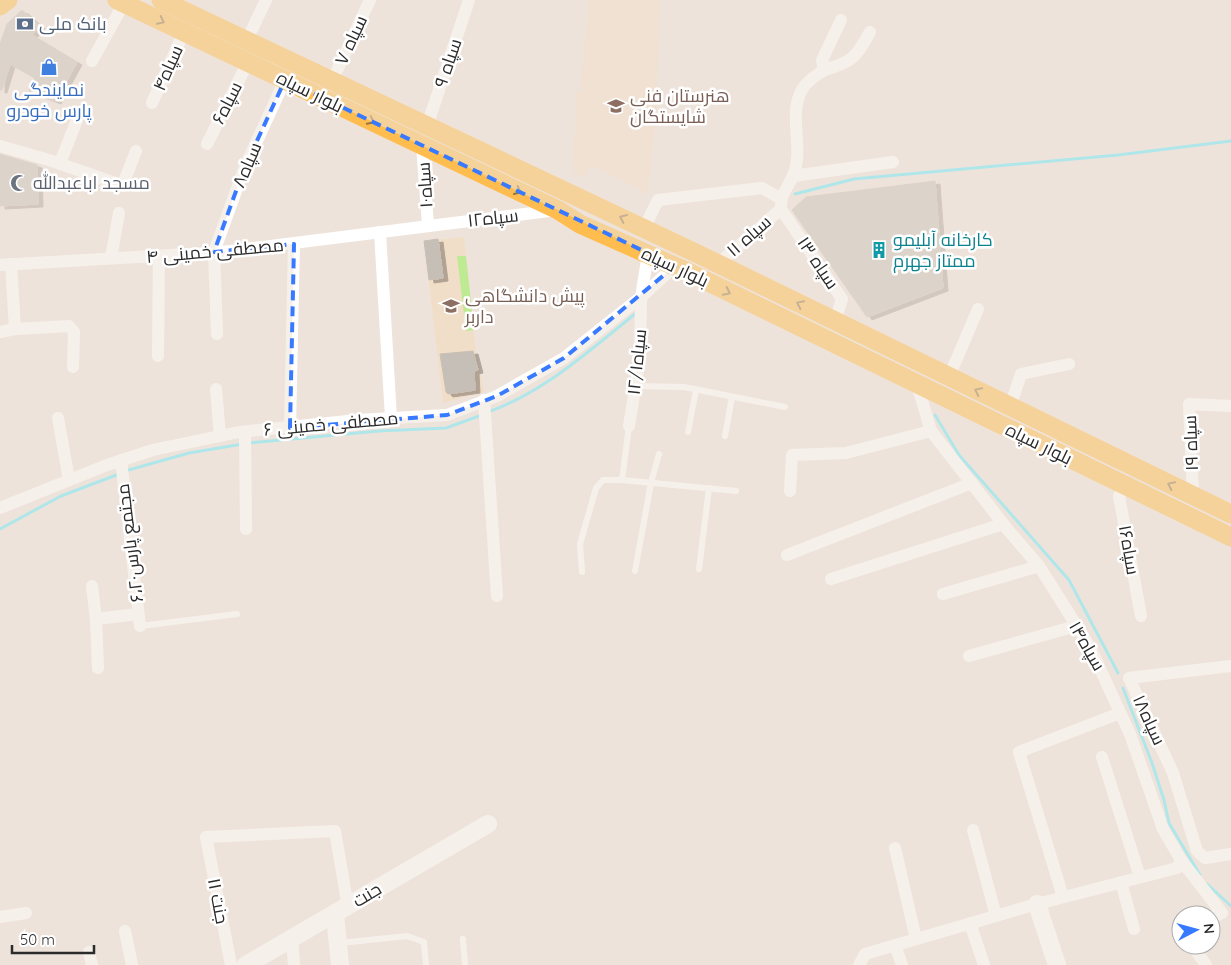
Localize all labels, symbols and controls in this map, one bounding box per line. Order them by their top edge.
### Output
street label: سپاه ۷ [329,11,372,68]
place label: بانک ملی [39,12,107,35]
bank icon: بانک ملی [15,14,35,34]
one-way arrow [156,15,165,25]
street label: سپاه ۹ [428,35,467,90]
street label: سپاه۴ [147,41,188,94]
shop icon: نمایندگی پارس خودرو [39,57,59,77]
street label: بلوار سپاه [273,66,347,118]
place label: نمایندگی پارس خودرو [6,78,92,123]
street label: سپاه۶ [206,78,247,128]
place label: هنرستان فنی شایستگان [630,84,730,128]
school or university icon: هنرستان فنی شایستگان [606,96,626,116]
one-way arrow [366,115,375,125]
street label: سپاه۸ [227,139,266,191]
street label: سپاه۱۰ [411,161,438,209]
place label: مسجد اباعبدالله [33,171,150,194]
mosque icon: مسجد اباعبدالله [9,173,29,193]
one-way arrow [513,185,522,195]
street label: سپاه۱۲ [466,203,520,232]
street label: سپاه ۱۱ [721,210,776,261]
one-way arrow [619,214,628,224]
place label: کارخانه آبلیمو ممتاز جهرم [893,228,993,273]
street label: سپاه ۱۳ [792,232,844,293]
street label: مصطفی خمینی ۴ [145,233,285,268]
building icon: کارخانه آبلیمو ممتاز جهرم [869,240,889,260]
street label: بلوار سپاه [638,241,712,292]
place label: پیش دانشگاهی داربر [464,284,585,328]
one-way arrow [722,285,731,296]
school or university icon: پیش دانشگاهی داربر [441,296,461,316]
one-way arrow [797,300,806,310]
street label: سپاه۱۲/۱ [622,328,651,396]
one-way arrow [974,387,983,397]
street label: مصطفی خمینی ۶ [263,406,399,441]
street label: سپاه ۱۹ [1178,415,1203,471]
street label: بلوار سپاه [1002,418,1076,470]
one-way arrow [1167,480,1176,491]
street label: ۶،مجتمع پارس۲۰ [111,482,149,604]
street label: سپاه۱۶ [1114,523,1145,577]
street label: سپاه۱۴ [1064,617,1111,675]
street label: سپاه۱۸ [1128,691,1171,749]
street label: جنت ۱۱ [203,876,234,926]
street label: جنت [348,877,386,912]
north arrow [1171,905,1221,955]
scale bar [12,922,95,954]
text: N [1199,923,1218,935]
text: 50 m [20,930,55,949]

